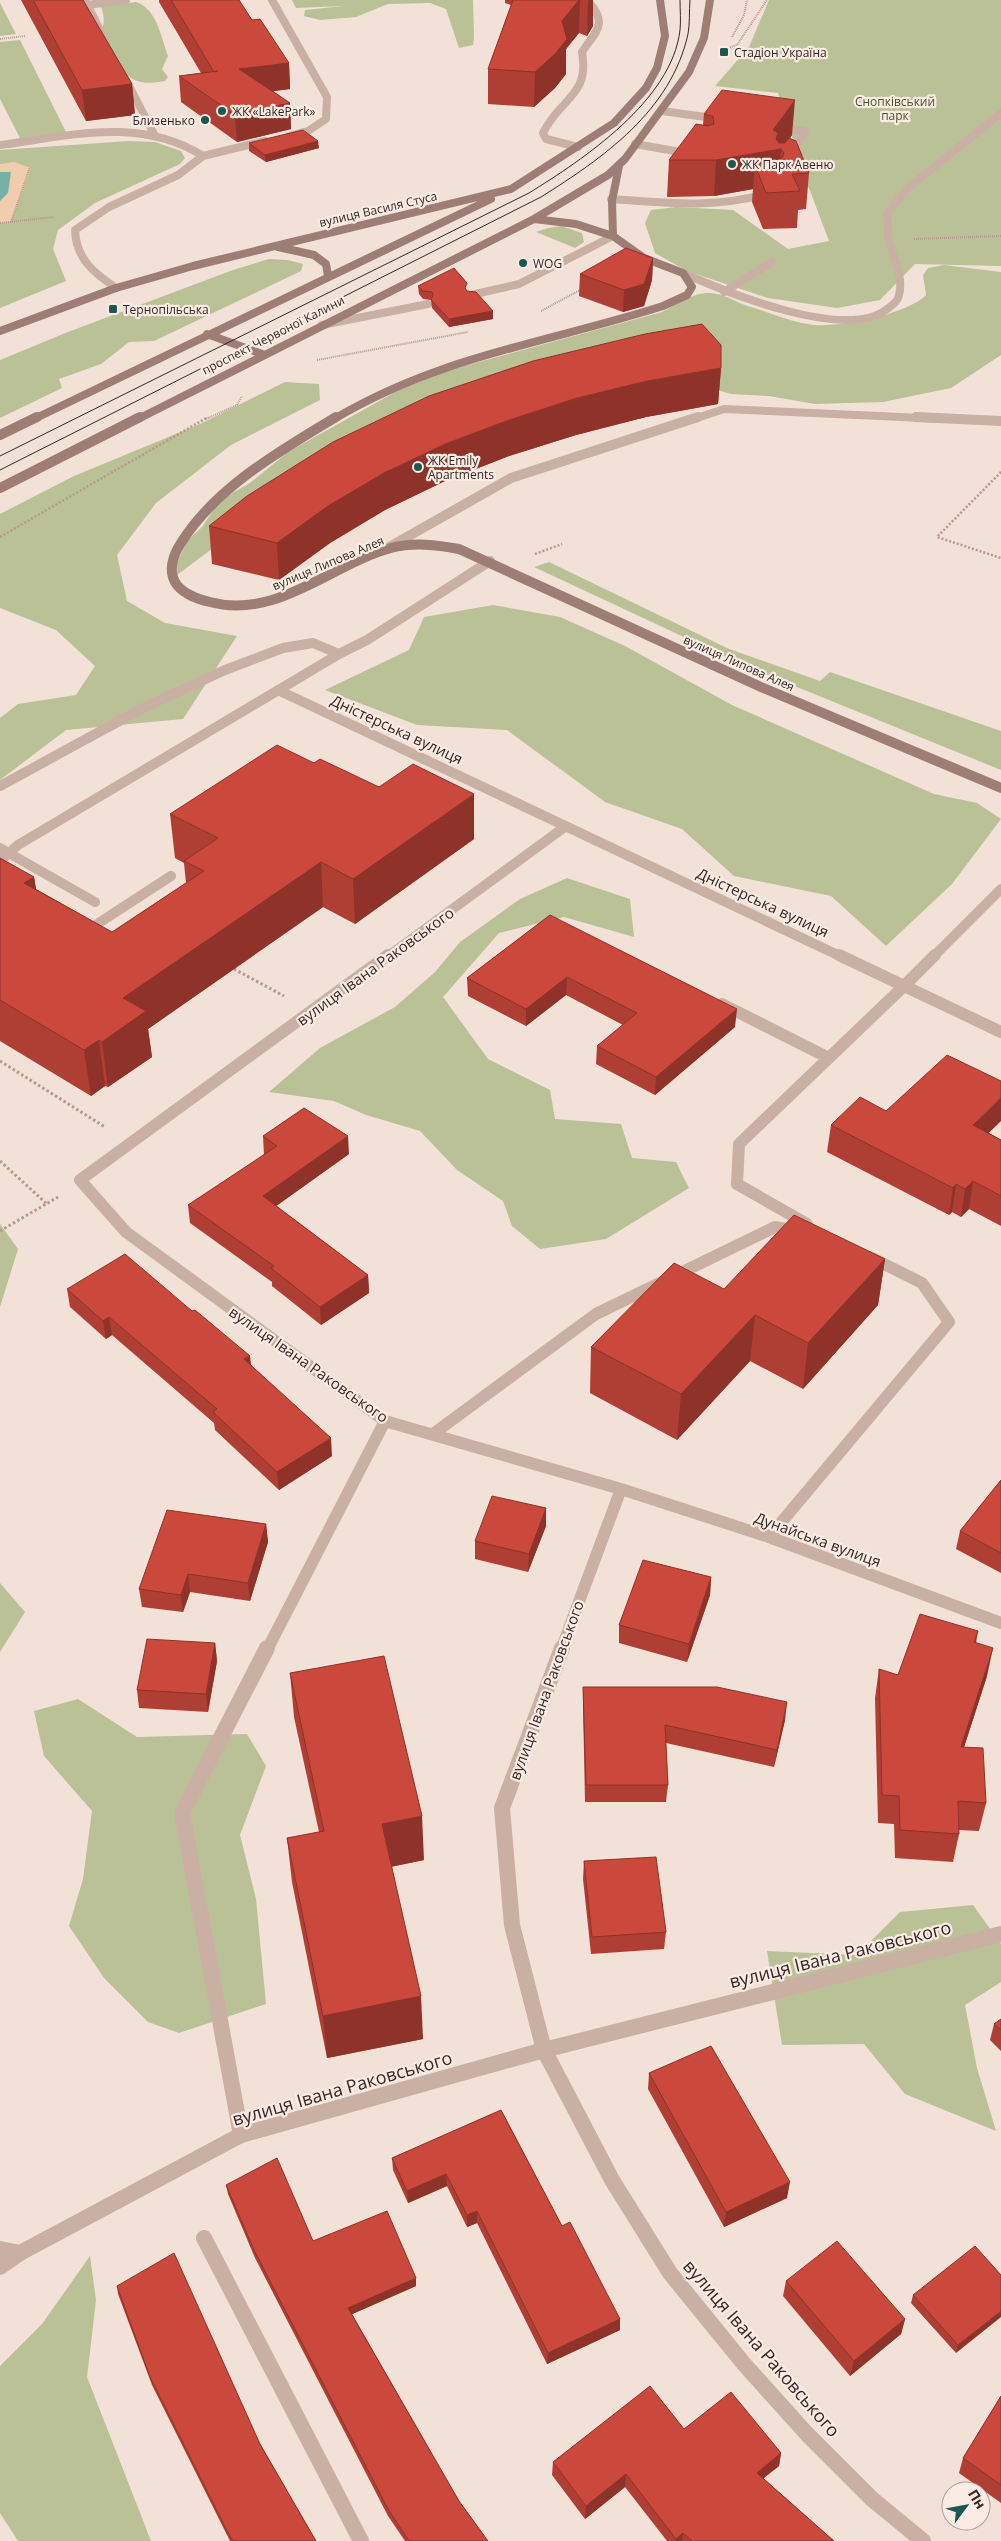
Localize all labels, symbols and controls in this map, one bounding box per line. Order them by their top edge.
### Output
place label: Стадіон Україна [734,44,827,61]
marker: Стадіон Україна [718,46,730,58]
park label: Снопківський парк [855,93,935,124]
place label: ЖК «LakePark» [232,103,316,120]
marker: ЖК «LakePark» [216,105,228,117]
place label: Близенько [133,112,195,129]
marker: Близенько [199,114,211,126]
place label: ЖК Парк Авеню [742,156,833,173]
marker: ЖК Парк Авеню [726,158,738,170]
street label: вулиця Василя Стуса [317,187,439,231]
place label: WOG [533,255,562,272]
marker: WOG [517,257,529,269]
street label: проспект Червоної Калини [199,292,347,378]
place label: Тернопільська [123,301,209,318]
marker: Тернопільська [107,303,119,315]
place label: ЖК Emily Apartments [428,452,494,483]
marker: ЖК Emily Apartments [412,461,424,473]
street label: вулиця Липова Алея [269,532,387,594]
street label: вулиця Липова Алея [681,631,797,695]
street label: Дністерська вулиця [328,690,466,768]
street label: Дністерська вулиця [694,863,832,941]
street label: вулиця Івана Раковського [292,902,458,1030]
street label: вулиця Івана Раковського [226,1301,392,1427]
street label: Дунайська вулиця [752,1507,884,1571]
street label: вулиця Івана Раковського [504,1597,588,1783]
street label: вулиця Івана Раковського [727,1915,953,1993]
street label: вулиця Івана Раковського [229,2045,455,2131]
street label: вулиця Івана Раковського [678,2254,846,2442]
north arrow [941,2481,991,2531]
text: Пн [964,2485,991,2512]

